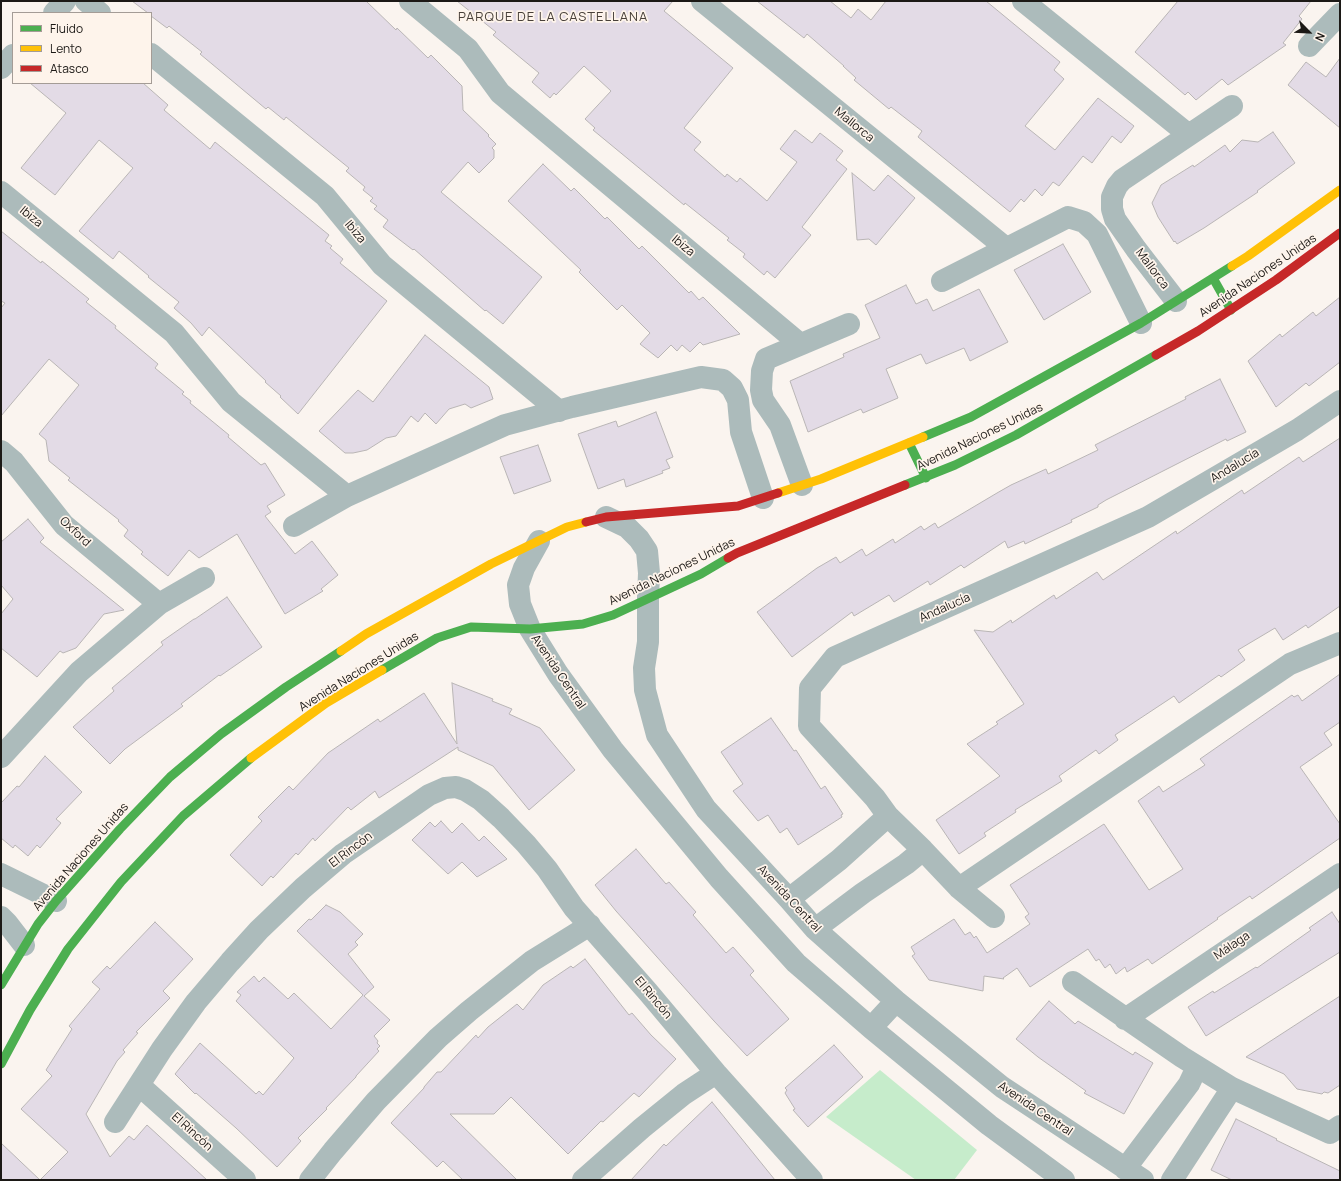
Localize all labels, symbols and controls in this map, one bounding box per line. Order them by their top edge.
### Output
district label: PARQUE DE LA CASTELLANA [458,9,648,25]
legend [12,12,152,84]
north arrow [1289,12,1329,52]
text: Fluido [50,20,83,37]
text: N [1312,30,1329,44]
text: Lento [50,40,82,57]
text: Atasco [50,60,89,77]
street label: Mallorca [831,105,877,145]
street label: Ibiza [17,203,45,231]
street label: Ibiza [341,218,369,246]
street label: Avenida Naciones Unidas [1197,231,1319,321]
street label: Ibiza [669,232,697,260]
street label: Mallorca [1132,246,1172,292]
street label: Avenida Naciones Unidas [915,400,1045,474]
street label: Andalucía [1208,446,1262,486]
street label: Oxford [56,514,94,550]
street label: Avenida Naciones Unidas [607,535,737,609]
street label: Andalucía [917,590,973,626]
street label: Avenida Naciones Unidas [297,629,421,715]
street label: Avenida Central [528,632,588,712]
street label: Avenida Naciones Unidas [30,800,132,914]
street label: El Rincón [327,829,375,871]
street label: Avenida Central [754,862,824,936]
street label: Málaga [1211,929,1253,963]
street label: El Rincón [631,974,675,1022]
street label: Avenida Central [995,1079,1075,1139]
street label: El Rincón [169,1110,215,1154]

